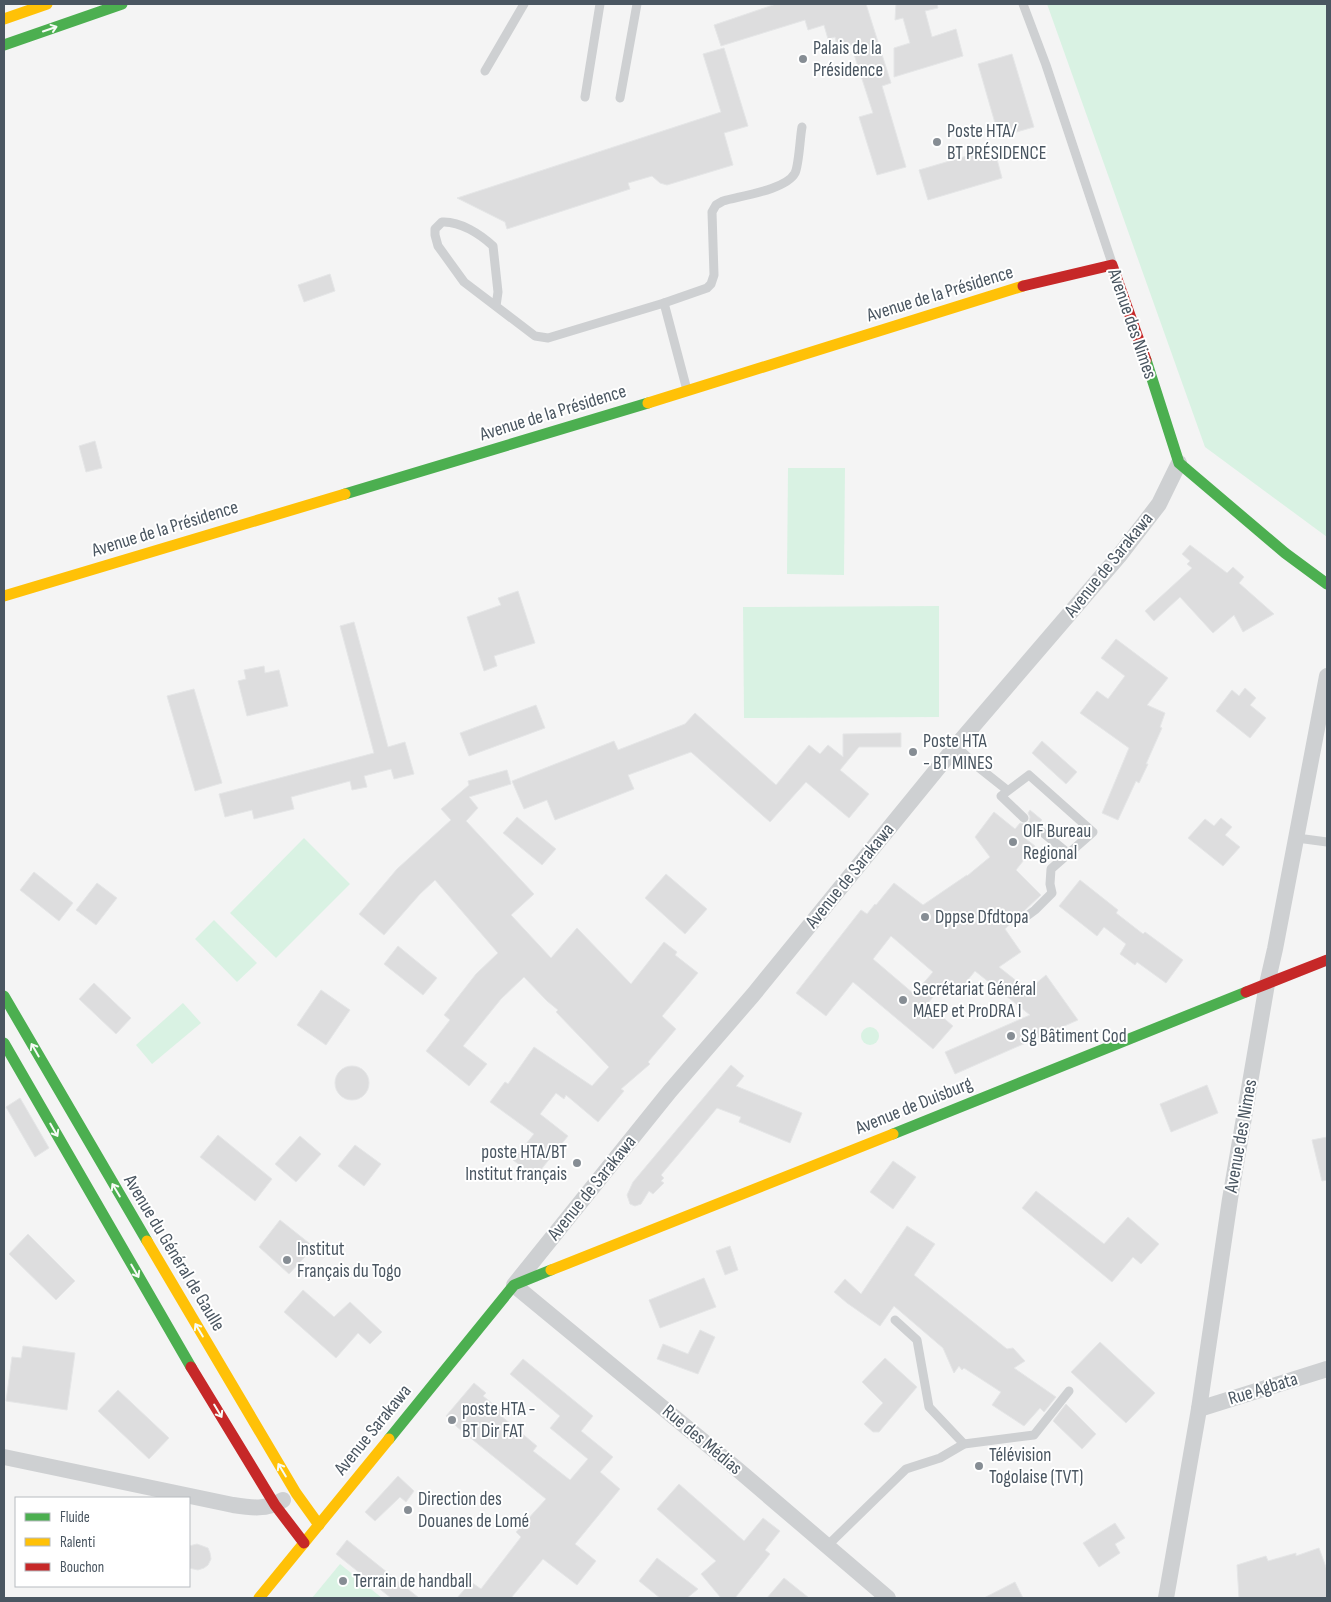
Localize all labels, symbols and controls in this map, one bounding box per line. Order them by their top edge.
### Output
one-way arrow [42,24,57,33]
place label: Palais de la Présidence [813,37,883,82]
marker: Palais de la Présidence [797,53,809,65]
place label: Poste HTA/ BT PRÉSIDENCE [947,120,1047,165]
marker: Poste HTA/ BT PRÉSIDENCE [931,136,943,148]
street label: Avenue de la Présidence [863,261,1016,328]
street label: Avenue des Nimes [1102,265,1162,382]
street label: Avenue de la Présidence [476,380,629,447]
street label: Avenue de la Présidence [88,496,241,563]
street label: Avenue de Sarakawa [1059,508,1158,623]
place label: Poste HTA - BT MINES [923,730,993,775]
marker: Poste HTA - BT MINES [907,746,919,758]
street label: Avenue de Sarakawa [800,819,899,934]
place label: OIF Bureau Regional [1023,820,1091,865]
marker: OIF Bureau Regional [1007,836,1019,848]
place label: Dppse Dfdtopa [935,906,1029,929]
marker: Dppse Dfdtopa [919,911,931,923]
place label: Secrétariat Général MAEP et ProDRA I [913,978,1036,1023]
marker: Secrétariat Général MAEP et ProDRA I [897,994,909,1006]
place label: Sg Bâtiment Cod [1021,1025,1127,1048]
marker: Sg Bâtiment Cod [1005,1030,1017,1042]
one-way arrow [29,1043,39,1058]
street label: Avenue de Duisburg [851,1072,976,1140]
street label: Avenue des Nimes [1220,1077,1262,1195]
one-way arrow [50,1123,60,1137]
street label: Avenue de Sarakawa [542,1131,641,1246]
place label: poste HTA/BT Institut français [465,1141,567,1186]
marker: poste HTA/BT Institut français [571,1157,583,1169]
street label: Avenue du Général de Gaulle [118,1170,230,1335]
one-way arrow [111,1184,121,1198]
place label: Institut Français du Togo [297,1238,401,1283]
marker: Institut Français du Togo [281,1254,293,1266]
one-way arrow [131,1264,141,1278]
one-way arrow [194,1324,204,1338]
street label: Rue Agbata [1225,1368,1301,1410]
street label: Avenue Sarakawa [329,1380,416,1481]
place label: poste HTA - BT Dir FAT [462,1398,536,1443]
street label: Rue des Médias [657,1400,747,1480]
one-way arrow [213,1404,223,1418]
marker: poste HTA - BT Dir FAT [446,1414,458,1426]
place label: Télévision Togolaise (TVT) [989,1444,1083,1489]
marker: Télévision Togolaise (TVT) [973,1460,985,1472]
one-way arrow [277,1463,287,1477]
place label: Direction des Douanes de Lomé [418,1488,529,1533]
legend [15,1497,190,1587]
marker: Direction des Douanes de Lomé [402,1504,414,1516]
text: Fluide [60,1508,90,1527]
text: Ralenti [60,1533,95,1552]
text: Bouchon [60,1558,104,1577]
place label: Terrain de handball [353,1570,472,1593]
marker: Terrain de handball [337,1575,349,1587]

